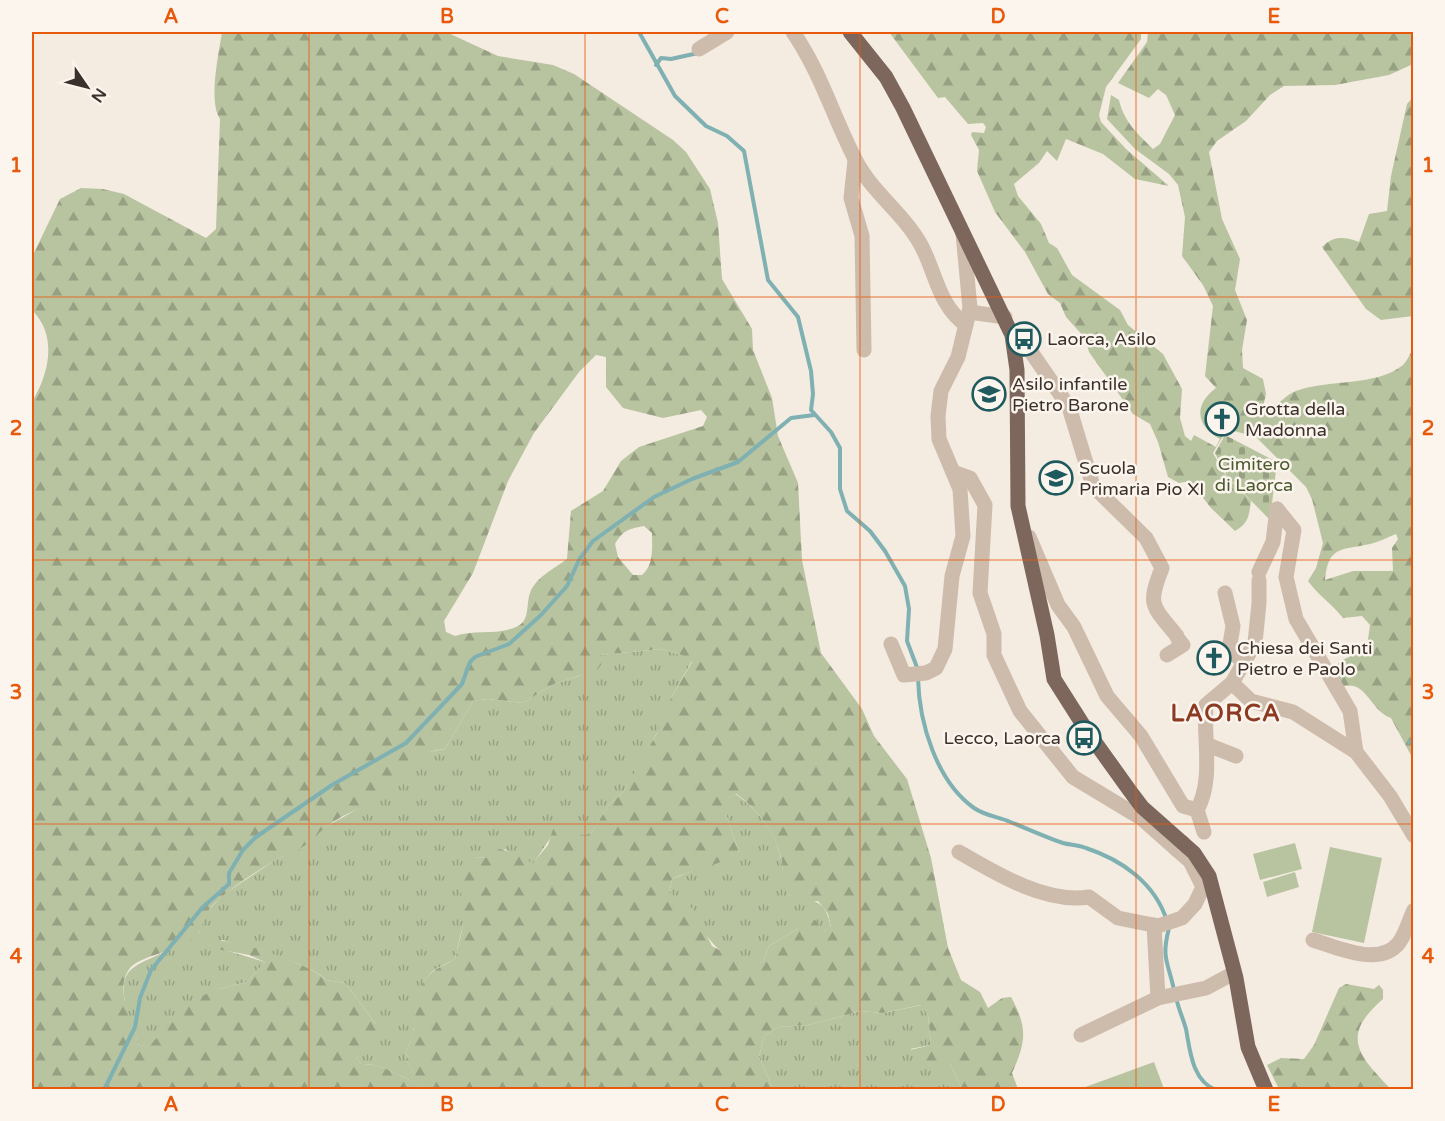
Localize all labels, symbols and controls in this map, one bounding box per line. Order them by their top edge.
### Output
text: A [164,5,179,29]
text: B [440,5,454,29]
text: C [715,5,729,29]
text: D [990,5,1006,29]
text: E [1268,5,1281,29]
north arrow [57,57,117,117]
text: N [87,84,110,106]
text: 1 [10,154,22,178]
text: 1 [1422,154,1434,178]
bus stop icon: Laorca, Asilo [1006,321,1042,357]
place label: Laorca, Asilo [1047,328,1156,350]
place label: Asilo infantile Pietro Barone [1012,373,1129,416]
school or university icon: Asilo infantile Pietro Barone [971,376,1007,412]
place label: Grotta della Madonna [1245,398,1345,441]
church icon: Grotta della Madonna [1204,401,1240,437]
text: 2 [10,417,22,441]
text: 2 [1422,417,1434,441]
park label: Cimitero di Laorca [1215,453,1293,496]
place label: Scuola Primaria Pio XI [1079,457,1204,500]
school or university icon: Scuola Primaria Pio XI [1038,460,1074,496]
place label: Chiesa dei Santi Pietro e Paolo [1237,637,1373,680]
church icon: Chiesa dei Santi Pietro e Paolo [1196,640,1232,676]
text: 3 [10,681,22,705]
text: 3 [1422,681,1434,705]
district label: LAORCA [1170,699,1282,728]
bus stop icon: Lecco, Laorca [1066,720,1102,756]
place label: Lecco, Laorca [944,727,1061,749]
text: 4 [10,945,23,969]
text: 4 [1422,945,1435,969]
text: A [164,1093,179,1117]
text: B [440,1093,454,1117]
text: C [715,1093,729,1117]
text: D [990,1093,1006,1117]
text: E [1268,1093,1281,1117]

